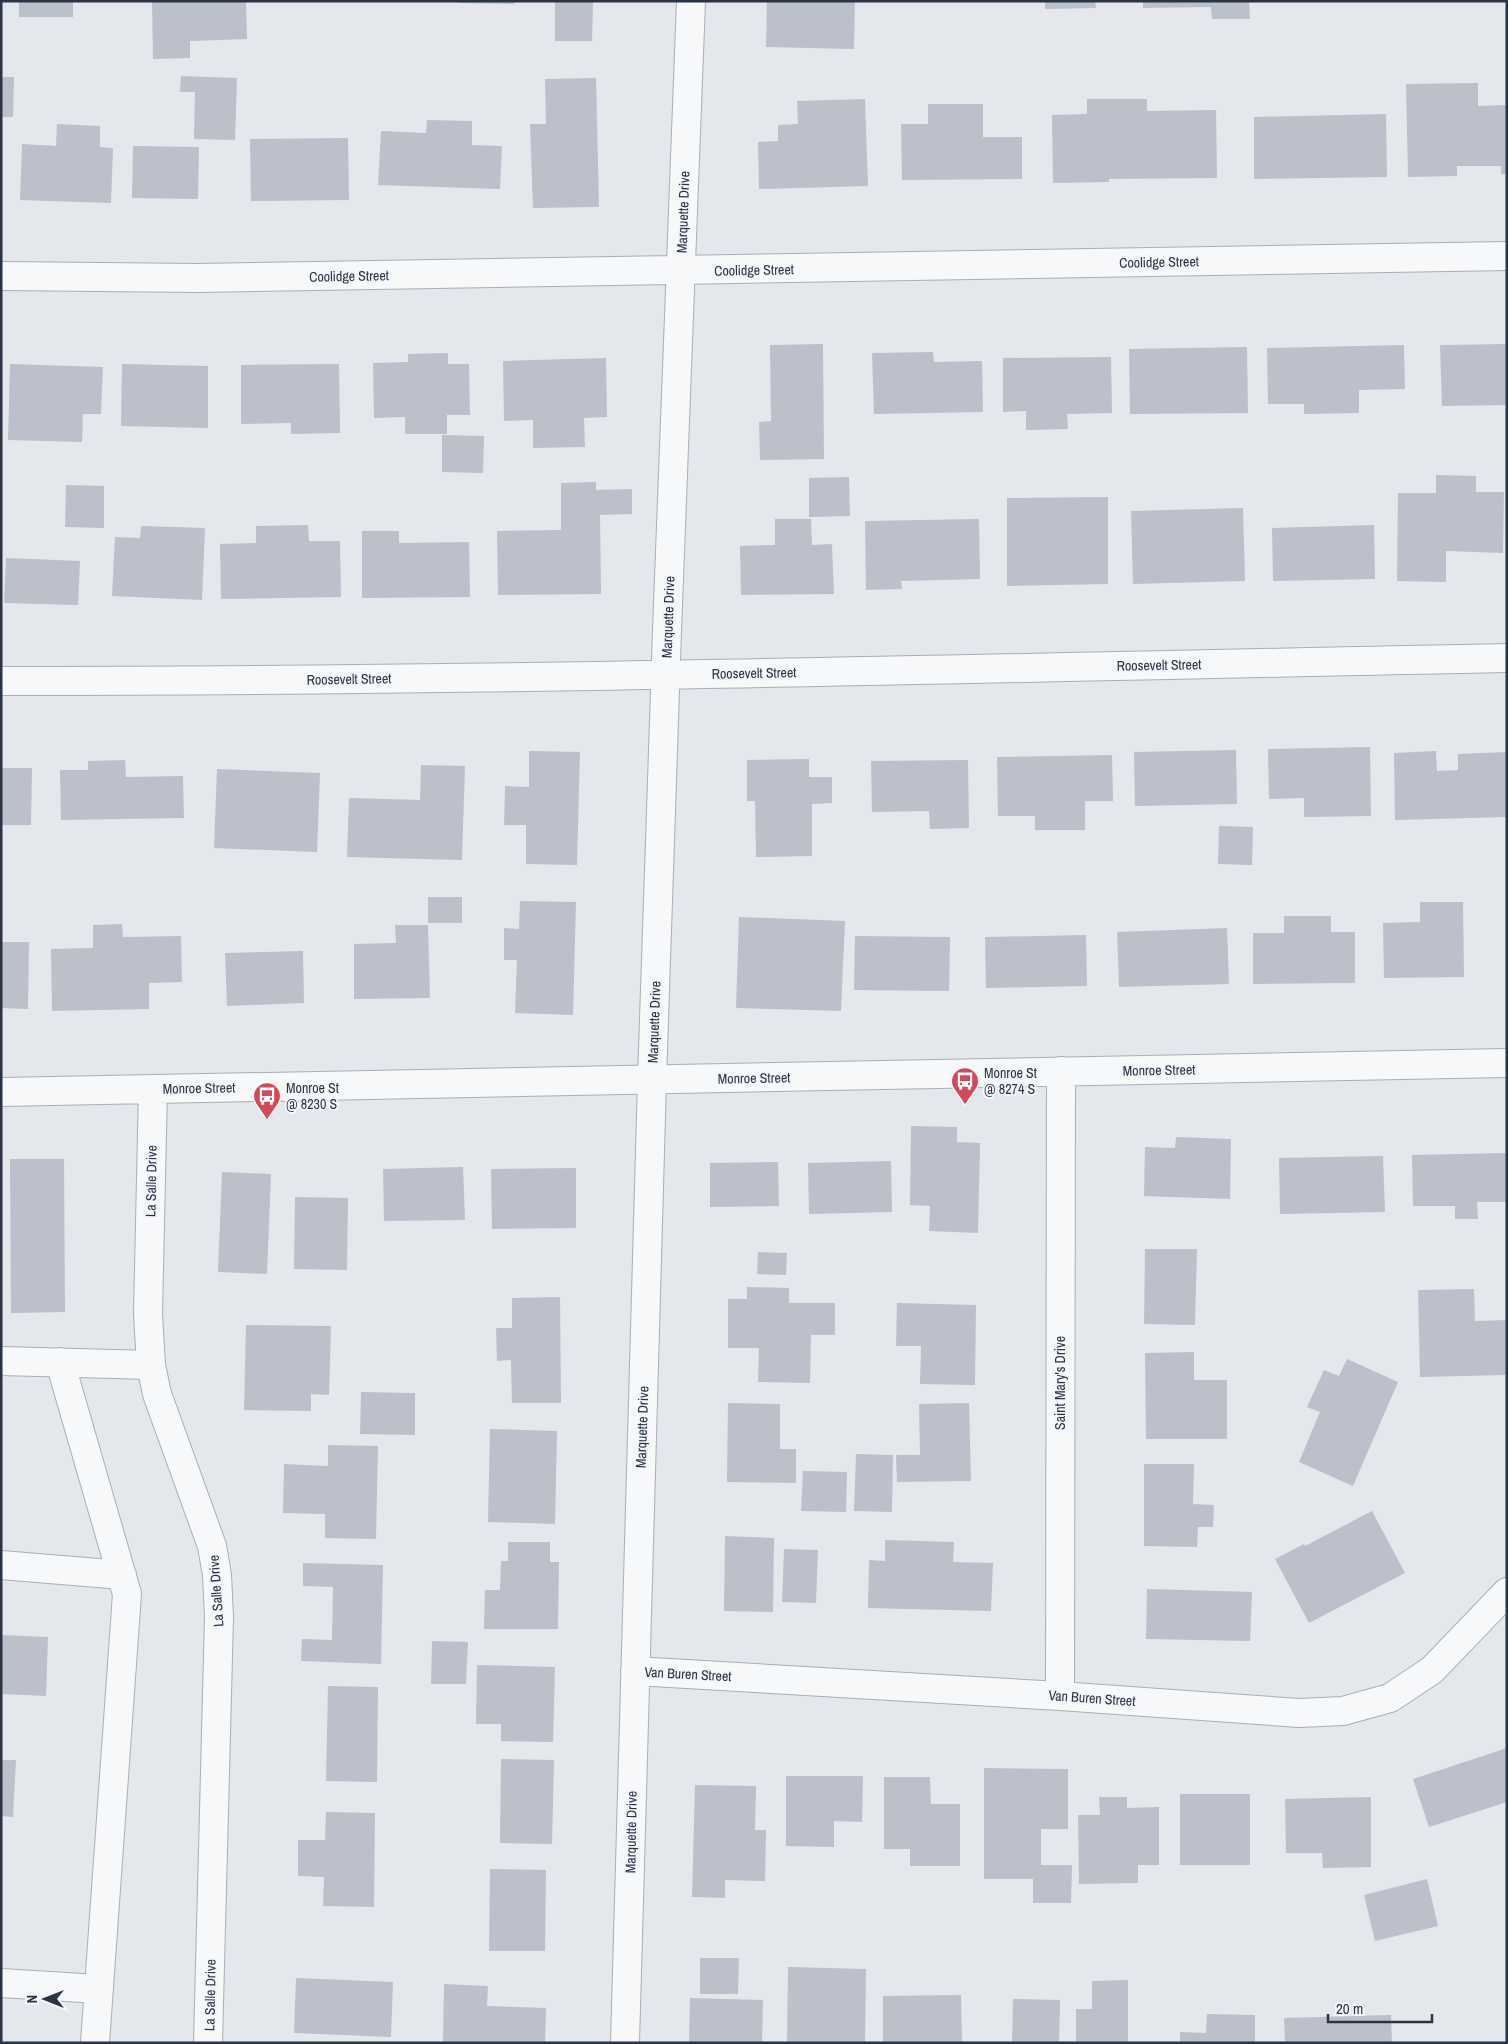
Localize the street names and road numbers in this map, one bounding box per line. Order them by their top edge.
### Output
street label: Marquette Drive [673,171,693,253]
street label: Coolidge Street [1119,252,1199,272]
street label: Coolidge Street [714,260,794,280]
street label: Coolidge Street [309,266,389,286]
street label: Marquette Drive [658,576,678,658]
street label: Roosevelt Street [1116,655,1202,675]
street label: Roosevelt Street [711,663,797,683]
street label: Roosevelt Street [306,669,392,689]
street label: Marquette Drive [644,981,664,1063]
street label: Monroe Street [1122,1060,1196,1080]
street label: Monroe Street [717,1068,791,1088]
street label: Monroe Street [162,1078,236,1098]
street label: La Salle Drive [141,1145,161,1217]
street label: Saint Mary's Drive [1051,1336,1069,1430]
street label: Marquette Drive [632,1386,652,1468]
street label: La Salle Drive [205,1554,227,1628]
street label: Van Buren Street [644,1663,732,1685]
street label: Van Buren Street [1048,1686,1136,1710]
street label: Marquette Drive [621,1791,641,1873]
street label: La Salle Drive [200,1959,220,2031]

